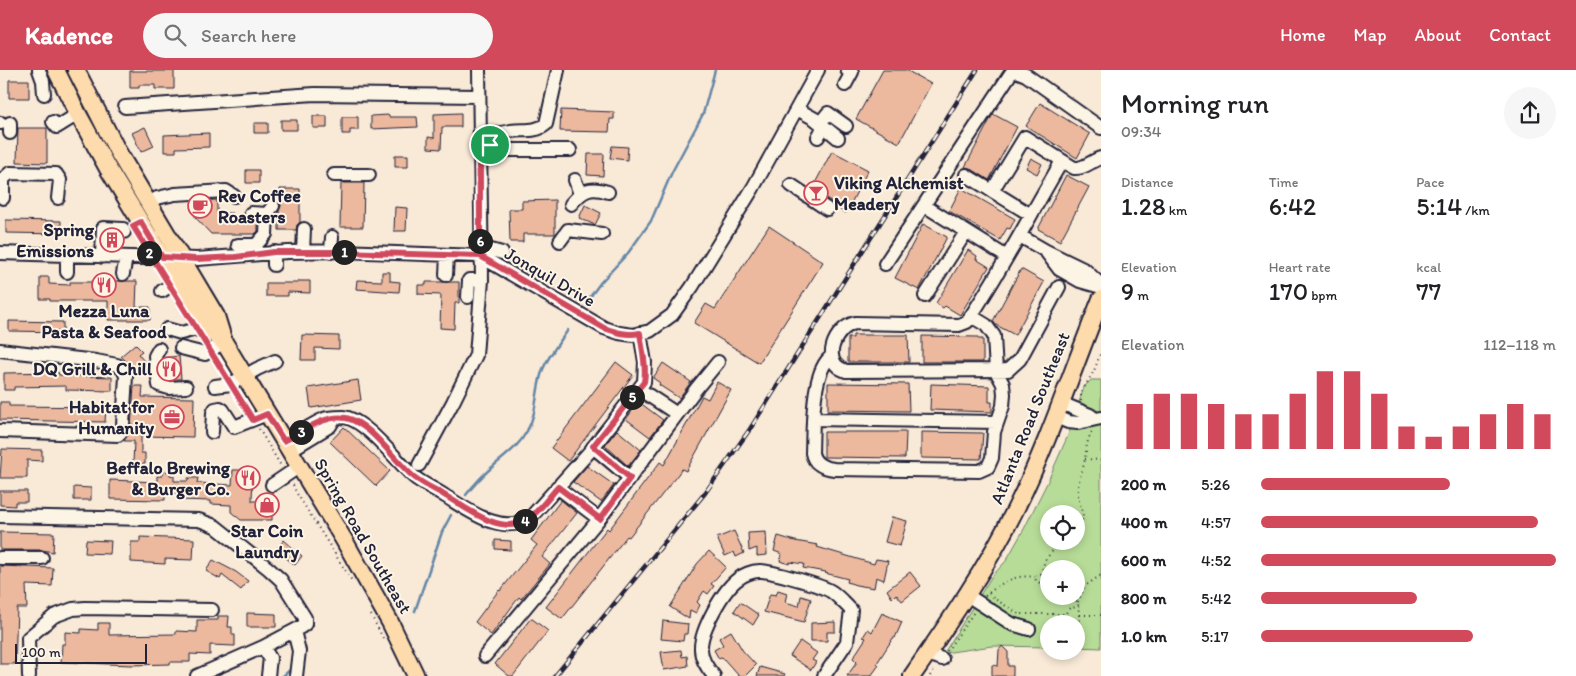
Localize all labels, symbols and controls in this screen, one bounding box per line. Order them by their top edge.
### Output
search box [143,13,493,58]
text: Kadence [25,21,113,50]
icon: search [161,21,189,49]
text: Search here [201,24,296,47]
text: Home [1280,24,1326,46]
text: Map [1354,24,1387,46]
text: About [1415,24,1461,46]
text: Contact [1489,24,1551,46]
text: Morning run [1121,86,1269,120]
button: share [1504,87,1556,139]
text: 09:34 [1121,122,1161,141]
pin [469,124,511,166]
icon: arrive [476,131,504,159]
place label: Viking Alchemist Meadery [834,172,964,215]
text: Distance [1121,174,1173,191]
text: Time [1269,174,1299,191]
text: Pace [1416,174,1444,191]
bar icon: Viking Alchemist Meadery [803,180,829,206]
place label: Rev Coffee Roasters [218,185,301,228]
text: 1.28 [1121,191,1166,221]
text: 6:42 [1269,191,1316,221]
text: 5:14 [1416,191,1462,221]
cafe icon: Rev Coffee Roasters [187,193,213,219]
text: km [1166,202,1187,219]
text: /km [1462,202,1490,219]
place label: Spring Emissions [16,219,95,262]
building icon: Spring Emissions [99,227,125,253]
pin: 6 [468,228,492,254]
text: 6 [477,233,484,250]
pin: 2 [136,240,162,266]
pin: 1 [332,240,356,264]
street label: Jonquil Drive [501,242,599,312]
text: 1 [341,244,348,261]
text: 2 [146,245,153,262]
text: Elevation [1121,259,1177,276]
text: Heart rate [1269,259,1331,276]
text: kcal [1416,259,1441,276]
restaurant icon: Mezza Luna Pasta & Seafood [91,272,117,298]
text: 9 [1121,276,1134,306]
text: 170 [1269,276,1308,306]
text: 77 [1416,276,1441,306]
text: m [1134,287,1149,304]
text: bpm [1308,287,1337,304]
place label: Mezza Luna Pasta & Seafood [41,300,167,343]
street label: Atlanta Road Southeast [985,329,1075,507]
text: Elevation [1121,335,1185,354]
text: 112–118 m [1483,335,1556,354]
restaurant icon: DQ Grill & Chill [156,356,182,382]
place label: DQ Grill & Chill [33,358,153,380]
pin: 5 [620,384,644,410]
text: 5 [629,389,636,406]
place label: Habitat for Humanity [69,396,155,439]
office icon: Habitat for Humanity [159,404,185,430]
pin: 3 [288,420,314,444]
text: 3 [298,424,305,441]
street label: Spring Road Southeast [309,454,417,618]
place label: Beffalo Brewing & Burger Co. [106,457,231,500]
restaurant icon: Beffalo Brewing & Burger Co. [235,465,261,491]
text: 200 m [1121,475,1166,494]
text: 5:26 [1201,475,1230,494]
shop icon: Star Coin Laundry [254,492,280,518]
map controls [1040,505,1085,660]
button: locate [1040,505,1085,550]
pin: 4 [512,508,538,534]
text: 4 [521,513,530,530]
text: 400 m [1121,513,1167,532]
text: 4:57 [1201,513,1231,532]
place label: Star Coin Laundry [231,520,304,563]
text: 600 m [1121,551,1166,570]
text: 4:52 [1201,551,1231,570]
button: + [1040,560,1085,605]
text: 800 m [1121,589,1167,608]
text: 5:42 [1201,589,1231,608]
button: − [1040,615,1085,660]
text: 1.0 km [1121,627,1167,646]
text: 5:17 [1201,627,1229,646]
scale bar [15,641,148,664]
text: 100 m [22,644,61,661]

